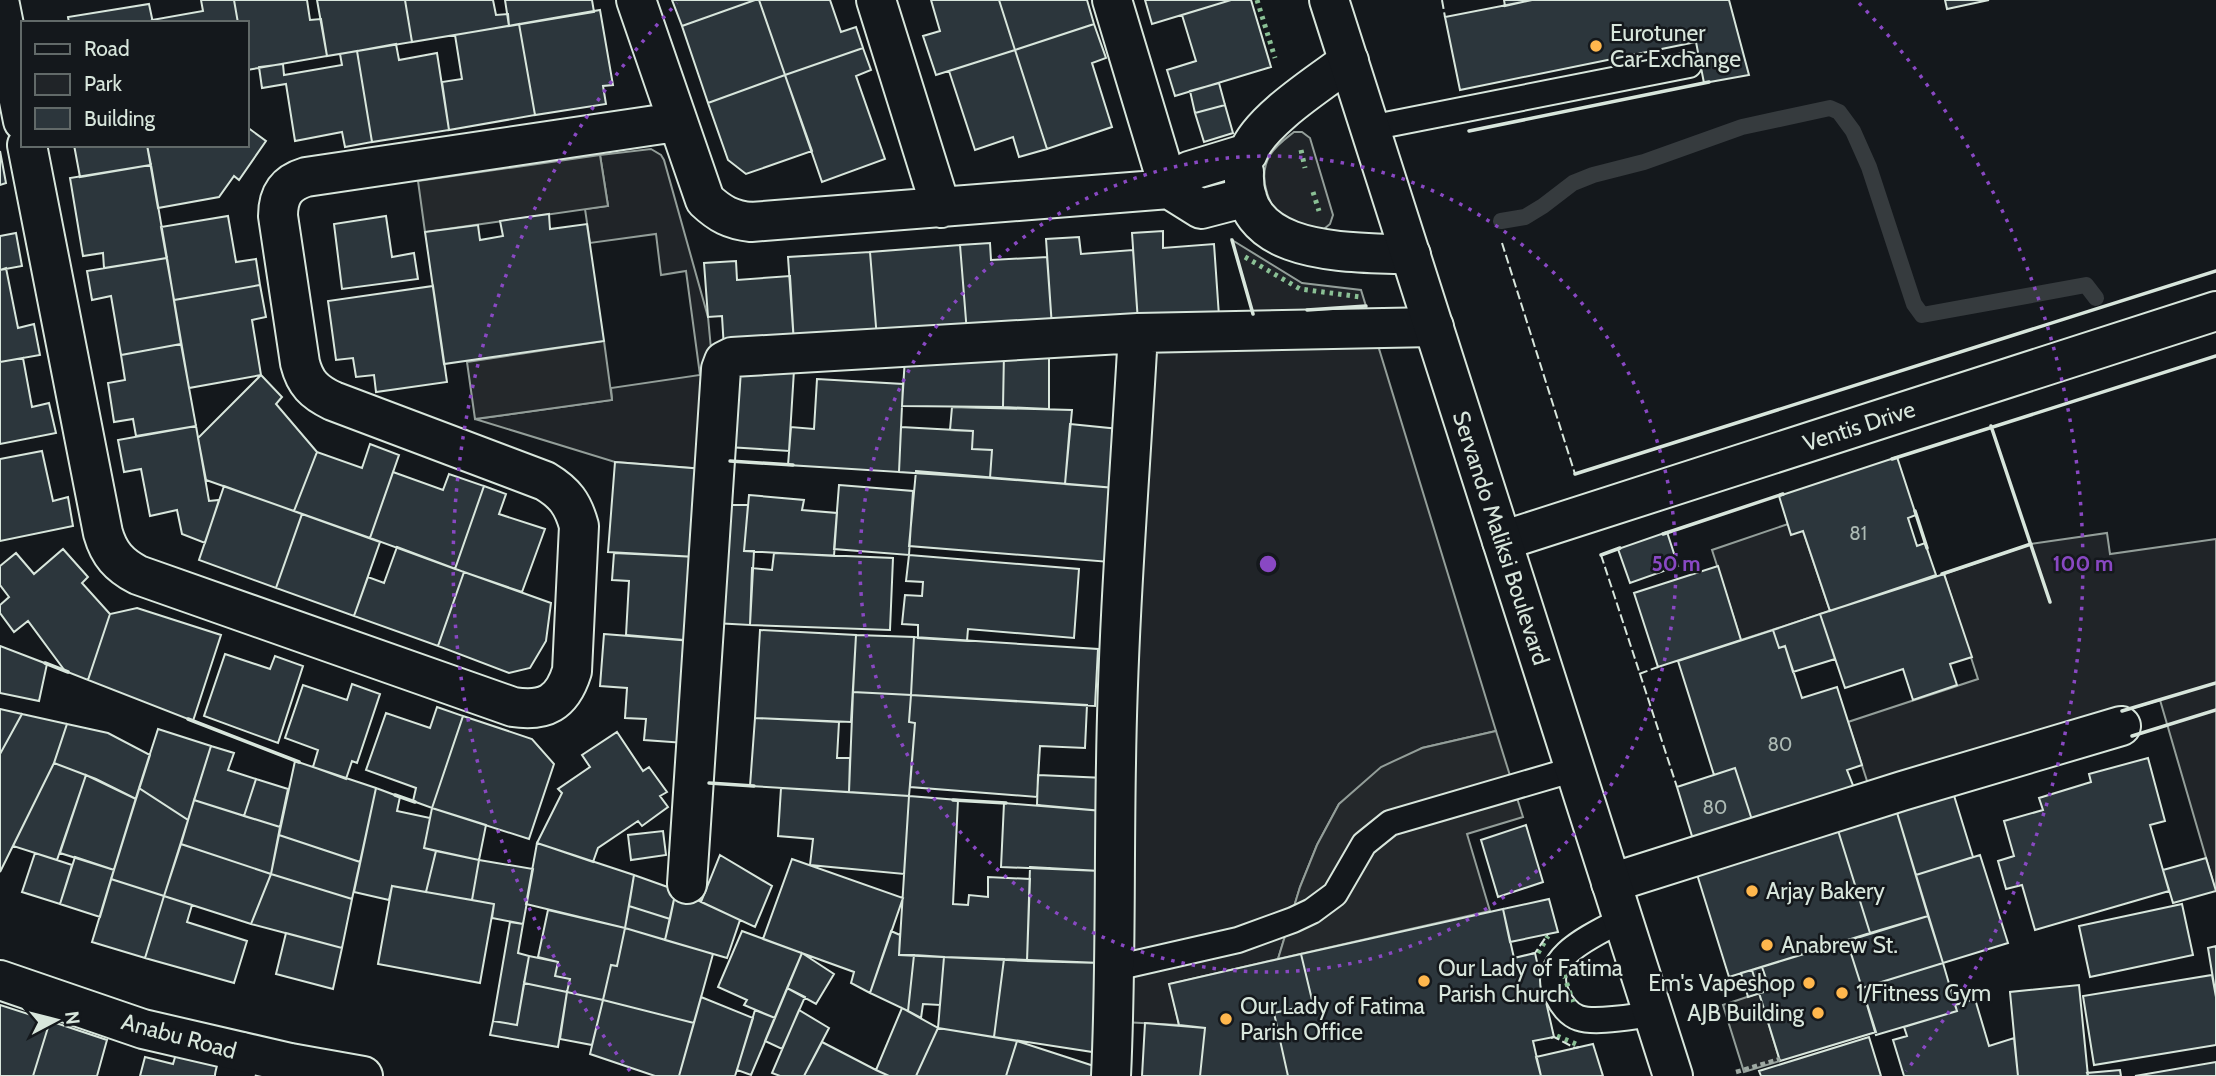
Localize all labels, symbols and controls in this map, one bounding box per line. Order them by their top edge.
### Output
place label: Eurotuner Car Exchange [1610,19,1741,73]
legend [21,21,248,147]
text: Road [84,36,130,61]
marker: Eurotuner Car Exchange [1588,38,1604,54]
text: Park [84,71,122,96]
text: Building [84,106,156,131]
street label: Ventis Drive [1800,395,1919,457]
street label: Servando Maliksi Boulevard [1447,408,1555,668]
house number: 81 [1849,522,1867,545]
text: 50 m [1651,551,1701,576]
text: 100 m [2053,551,2113,576]
centre of rings [1256,552,1280,576]
house number: 80 [1768,733,1792,756]
house number: 80 [1703,796,1727,819]
place label: Arjay Bakery [1766,877,1885,905]
marker: Arjay Bakery [1744,883,1760,899]
place label: Anabrew St. [1781,931,1898,959]
marker: Anabrew St. [1759,937,1775,953]
place label: Our Lady of Fatima Parish Church [1438,954,1623,1008]
place label: Em's Vapeshop [1648,969,1795,997]
marker: Our Lady of Fatima Parish Church [1416,973,1432,989]
marker: Em's Vapeshop [1801,975,1817,991]
place label: 1/Fitness Gym [1856,979,1991,1007]
north arrow [21,985,91,1055]
marker: 1/Fitness Gym [1834,985,1850,1001]
place label: Our Lady of Fatima Parish Office [1240,992,1425,1046]
place label: AJB Building [1687,999,1805,1027]
marker: AJB Building [1810,1005,1826,1021]
street label: Anabu Road [118,1007,240,1065]
text: N [60,1010,85,1026]
marker: Our Lady of Fatima Parish Office [1218,1011,1234,1027]

